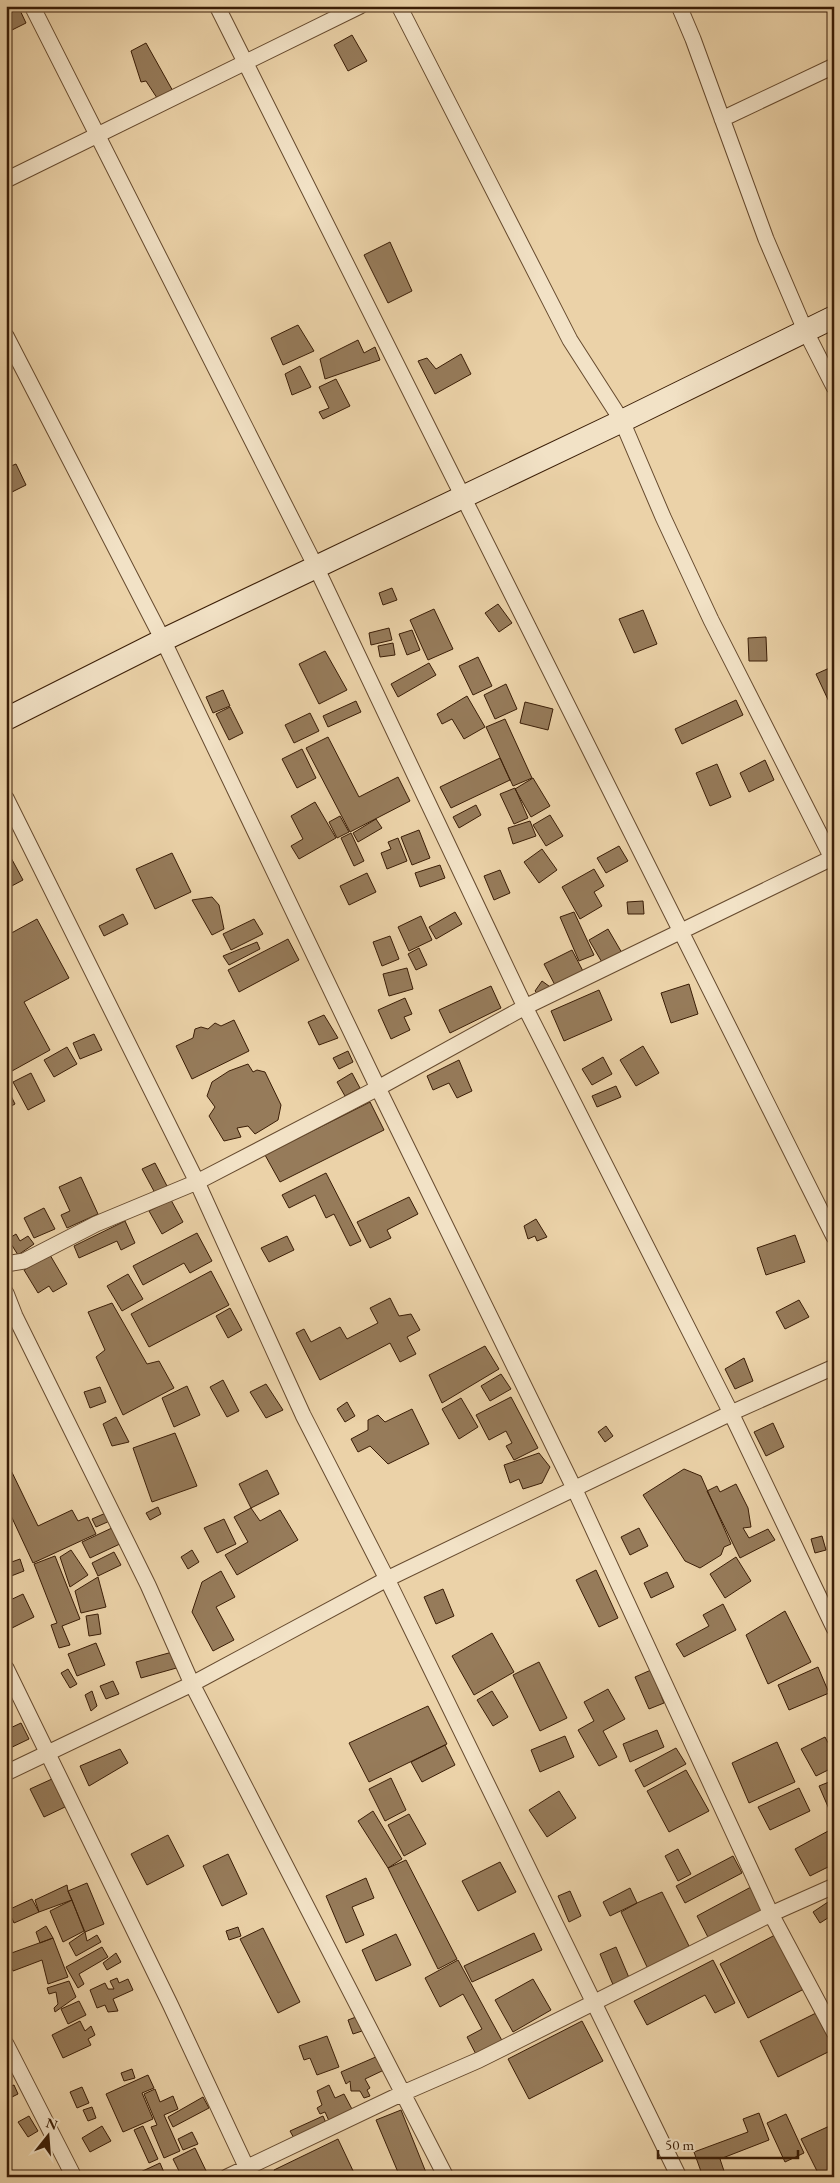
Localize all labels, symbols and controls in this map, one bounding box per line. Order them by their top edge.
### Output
north arrow [22,2110,72,2160]
text: N [44,2113,60,2134]
scale bar [658,2128,798,2160]
text: 50 m [665,2135,694,2154]

